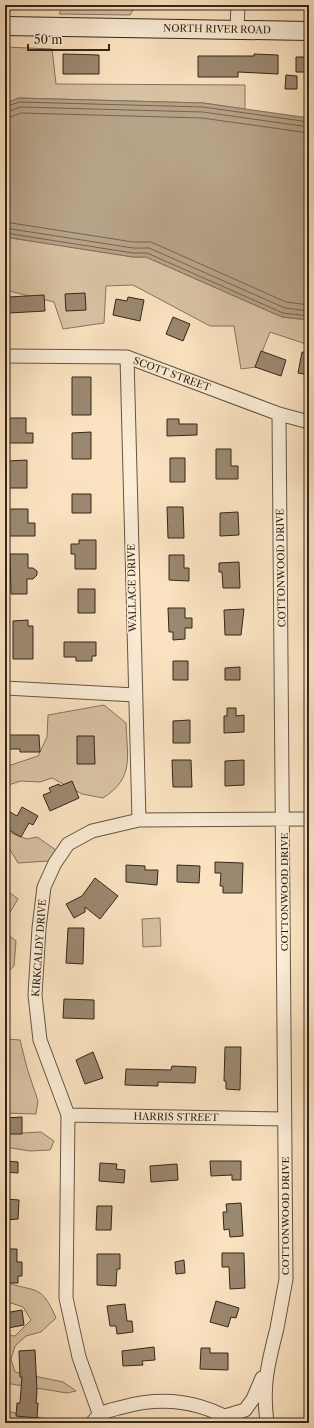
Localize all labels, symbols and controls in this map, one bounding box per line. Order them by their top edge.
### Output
street label: NORTH RIVER ROAD [163,22,271,36]
scale bar [28,26,109,52]
text: 50 m [34,32,63,47]
street label: SCOTT STREET [131,354,213,394]
street label: COTTONWOOD DRIVE [273,509,289,627]
street label: WALLACE DRIVE [125,544,139,633]
street label: COTTONWOOD DRIVE [278,833,291,951]
street label: KIRKCALDY DRIVE [29,899,49,997]
street label: HARRIS STREET [133,1110,219,1124]
street label: COTTONWOOD DRIVE [279,1157,292,1275]

